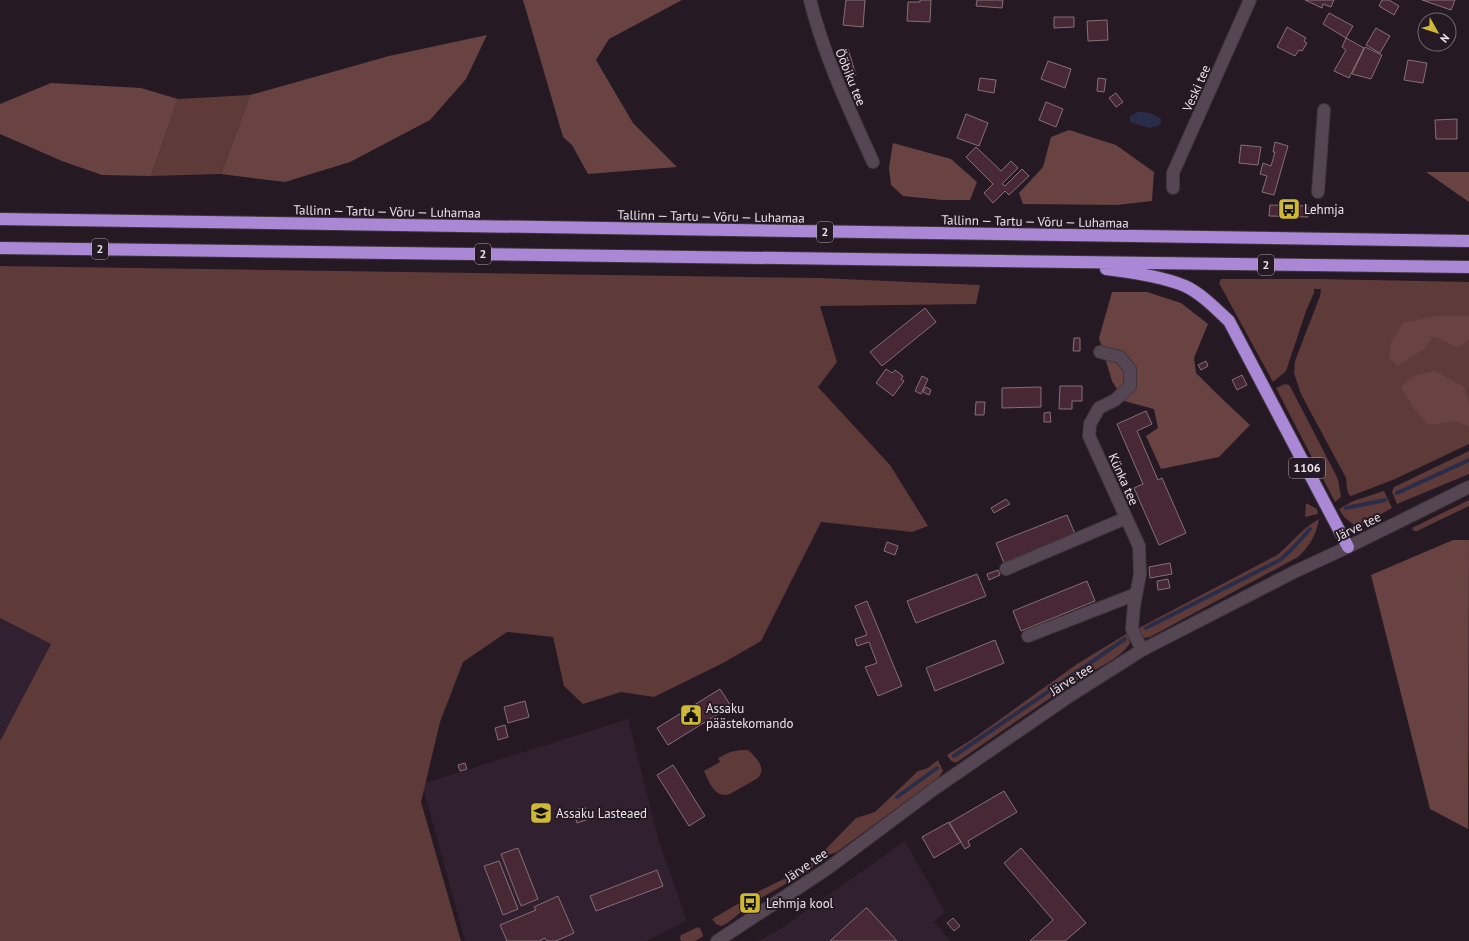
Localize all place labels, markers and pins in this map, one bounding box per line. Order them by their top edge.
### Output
bus stop icon: Lehmja [1276,196,1302,222]
place label: Lehmja [1304,201,1344,218]
place label: Assaku päästekomando [706,700,793,732]
public building icon: Assaku päästekomando [678,702,704,728]
school or university icon: Assaku Lasteaed [528,800,554,826]
place label: Assaku Lasteaed [556,805,647,822]
bus stop icon: Lehmja kool [737,890,763,916]
place label: Lehmja kool [766,895,834,912]

